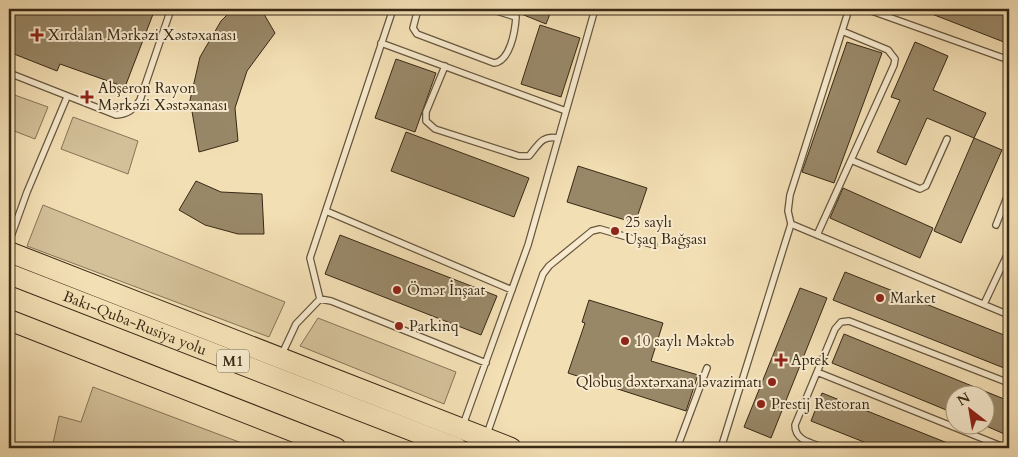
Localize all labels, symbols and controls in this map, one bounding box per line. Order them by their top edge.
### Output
place label: Xırdalan Mərkəzi Xəstəxanası [48,25,236,45]
marker: Xırdalan Mərkəzi Xəstəxanası [30,28,44,42]
place label: Abşeron Rayon Mərkəzi Xəstəxanası [98,78,228,115]
marker: Abşeron Rayon Mərkəzi Xəstəxanası [80,90,94,104]
place label: 25 saylı Uşaq Bağşası [625,212,707,249]
marker: 25 saylı Uşaq Bağşası [609,225,621,237]
place label: Ömər İnşaat [407,280,486,300]
marker: Ömər İnşaat [391,284,403,296]
street label: Bakı-Quba-Rusiya yolu [60,286,210,360]
place label: Market [890,288,936,308]
marker: Market [874,292,886,304]
place label: Parkinq [409,316,459,336]
marker: Parkinq [393,320,405,332]
place label: 10 saylı Məktəb [635,331,734,351]
marker: 10 saylı Məktəb [619,335,631,347]
road number: M1 [217,350,249,372]
place label: Aptek [791,350,829,370]
marker: Aptek [775,354,787,366]
place label: Qlobus dəxtərxana ləvazimatı [576,372,762,392]
marker: Qlobus dəxtərxana ləvazimatı [766,376,778,388]
north arrow [946,384,996,434]
text: N [953,388,974,411]
place label: Prestij Restoran [771,394,870,414]
marker: Prestij Restoran [755,398,767,410]

